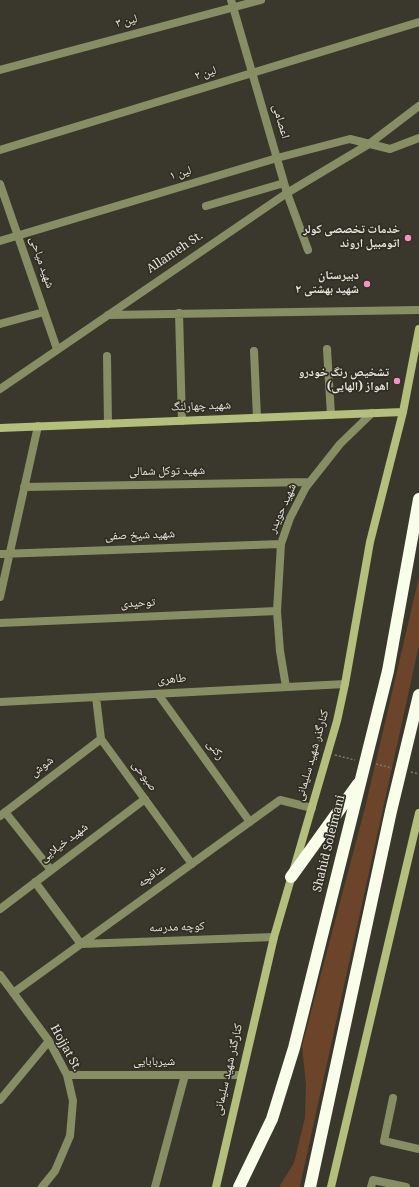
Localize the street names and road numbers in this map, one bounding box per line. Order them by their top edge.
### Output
street label: لین ۳ [115,13,139,33]
street label: لین ۲ [193,65,219,85]
street label: اعصامی [267,103,291,141]
street label: لین ۱ [168,165,194,185]
street label: Allameh St. [145,230,207,278]
street label: شهید میاحی [24,235,56,291]
street label: شهید چهارلنگ [171,400,231,416]
street label: شهید توکل شمالی [129,465,205,481]
street label: شهید حویدر [267,482,301,536]
street label: شهید شیخ صفی [105,529,175,545]
street label: توحیدی [120,597,156,613]
street label: طاهری [157,673,187,689]
street label: کنارگذر شهید سلیمانی [294,709,334,803]
street label: رکنی [202,738,226,764]
street label: شوش [28,755,58,781]
street label: صبوحی [127,759,159,795]
street label: Shahid Soleimani [312,794,350,894]
street label: شهید خیلایی [38,821,92,867]
street label: عنافچه [136,862,170,892]
street label: کوچه مدرسه [149,921,205,937]
street label: Hojjat St. [45,1023,83,1075]
street label: کنارگذر شهید سلیمانی [212,1023,248,1117]
street label: شیربابایی [133,1056,175,1070]

